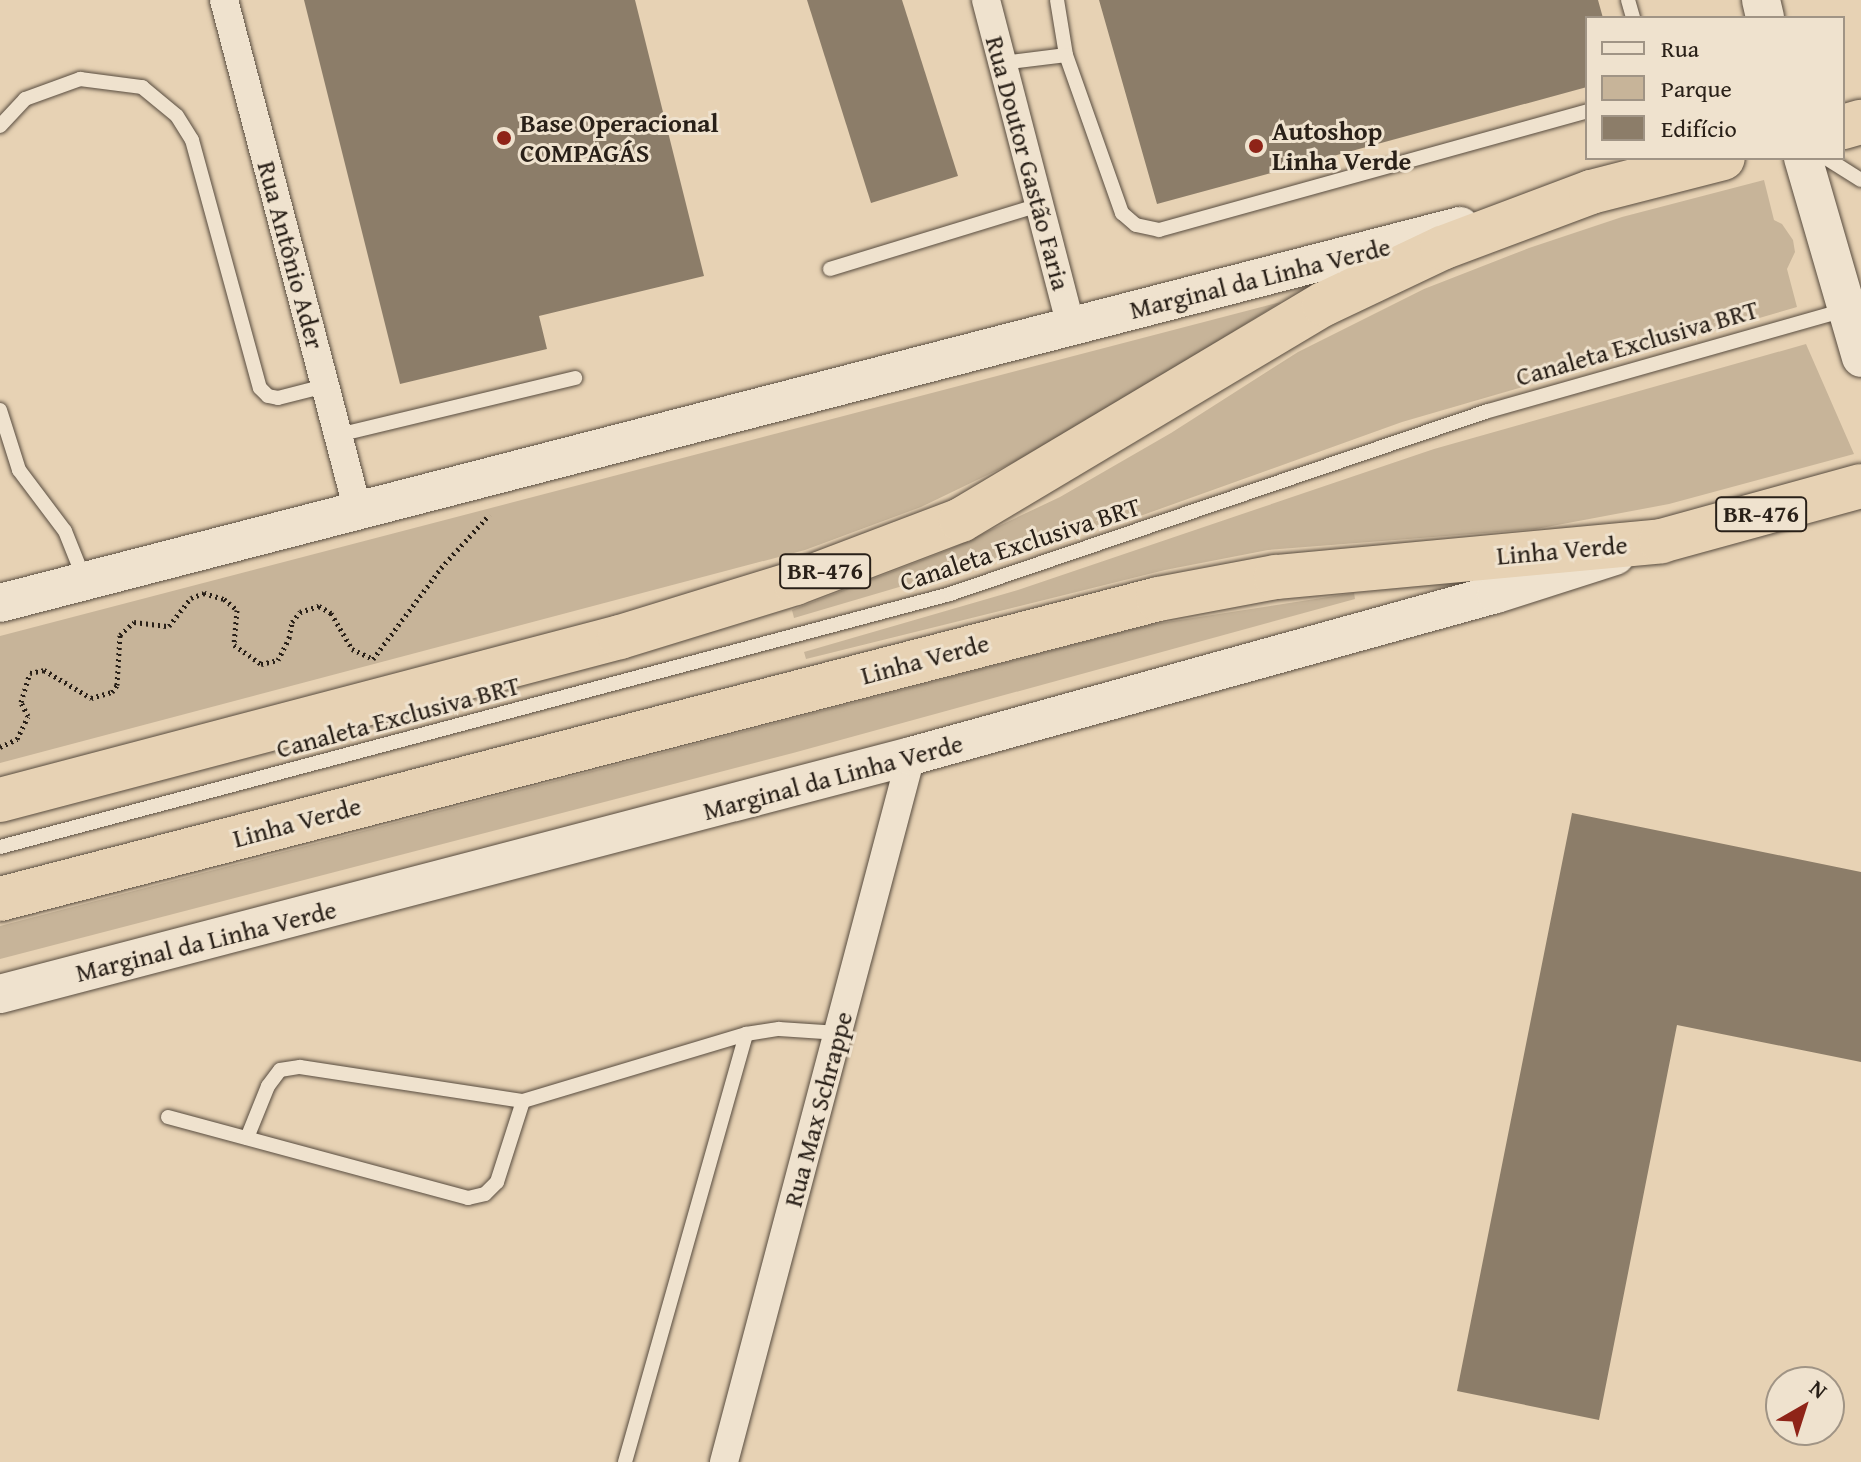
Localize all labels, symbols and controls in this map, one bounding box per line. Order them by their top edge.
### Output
legend [1585,16,1845,160]
text: Rua [1661,31,1699,66]
street label: Rua Doutor Gastão Faria [979,33,1077,293]
text: Parque [1661,71,1732,106]
place label: Base Operacional COMPAGÁS [520,107,719,168]
text: Edifício [1661,111,1737,146]
place label: Autoshop Linha Verde [1272,115,1411,176]
marker: Base Operacional COMPAGÁS [495,129,513,147]
marker: Autoshop Linha Verde [1247,137,1265,155]
street label: Rua Antônio Ader [251,158,331,352]
street label: Marginal da Linha Verde [1126,230,1394,326]
street label: Canaleta Exclusiva BRT [1512,293,1762,393]
street label: Canaleta Exclusiva BRT [896,490,1144,598]
road number: BR-476 [1715,494,1807,534]
street label: Linha Verde [1495,529,1629,571]
road number: BR-476 [779,551,871,591]
street label: Linha Verde [857,627,993,691]
street label: Canaleta Exclusiva BRT [273,669,523,765]
street label: Marginal da Linha Verde [700,727,966,827]
street label: Linha Verde [229,790,365,854]
street label: Marginal da Linha Verde [72,893,340,989]
street label: Rua Max Schrappe [777,1008,859,1210]
north arrow [1765,1366,1845,1446]
text: N [1803,1372,1835,1406]

